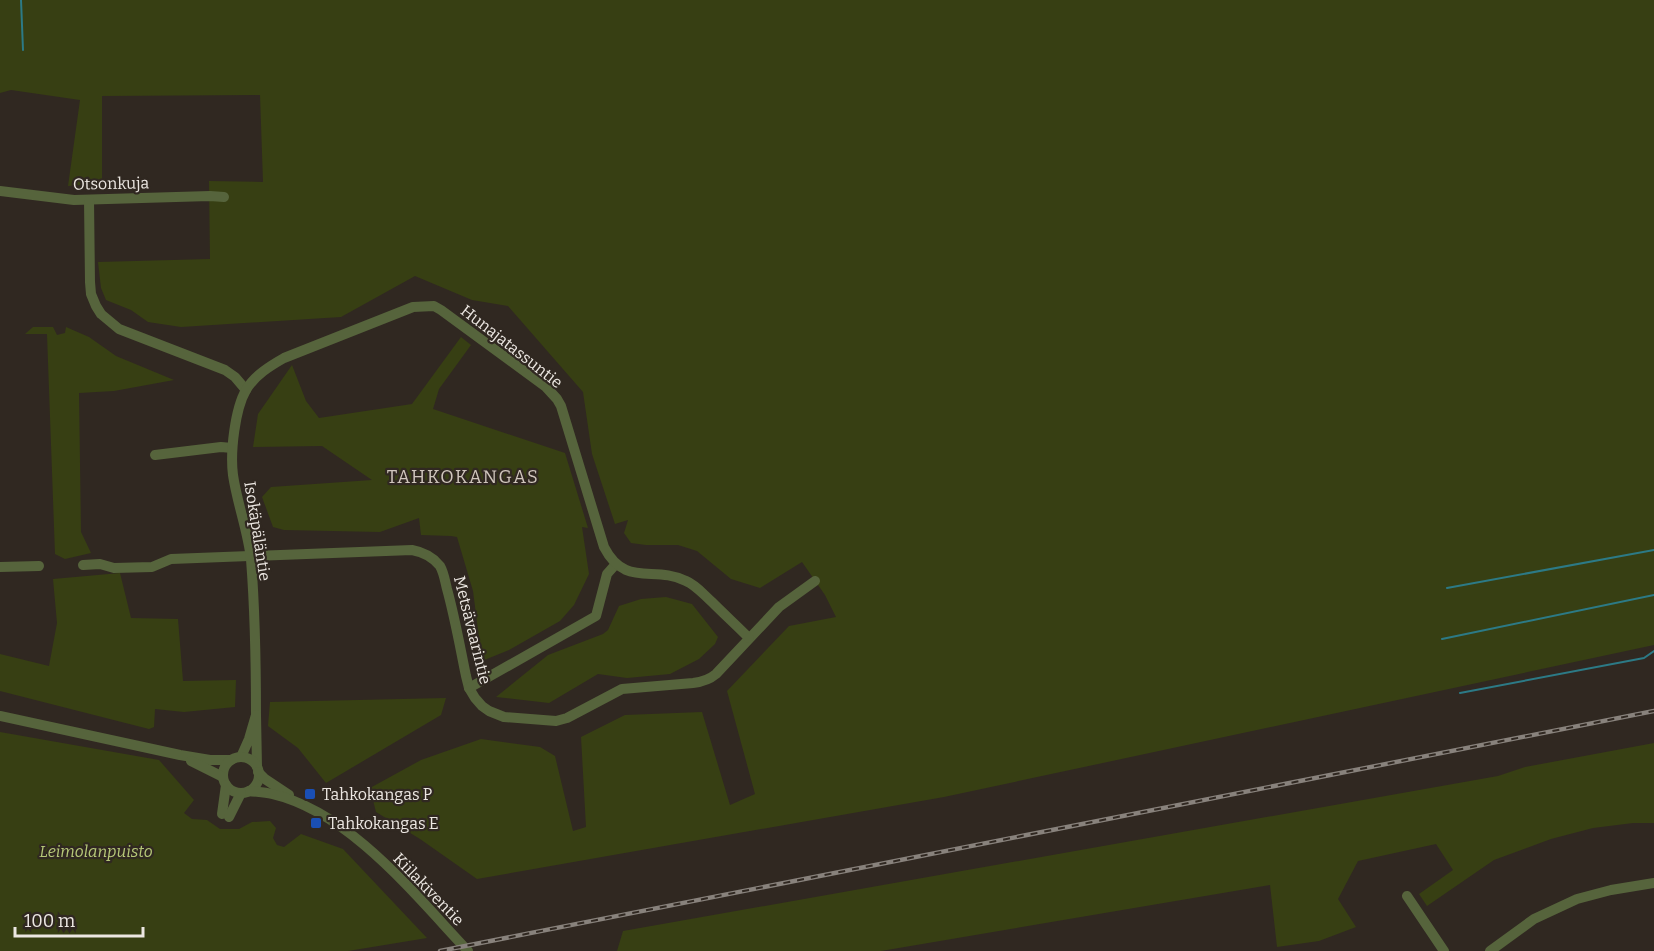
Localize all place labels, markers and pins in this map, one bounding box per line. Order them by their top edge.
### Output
place label: Tahkokangas P [322,785,432,804]
marker: Tahkokangas P [303,787,317,801]
place label: Tahkokangas E [328,814,439,833]
marker: Tahkokangas E [309,816,323,830]

